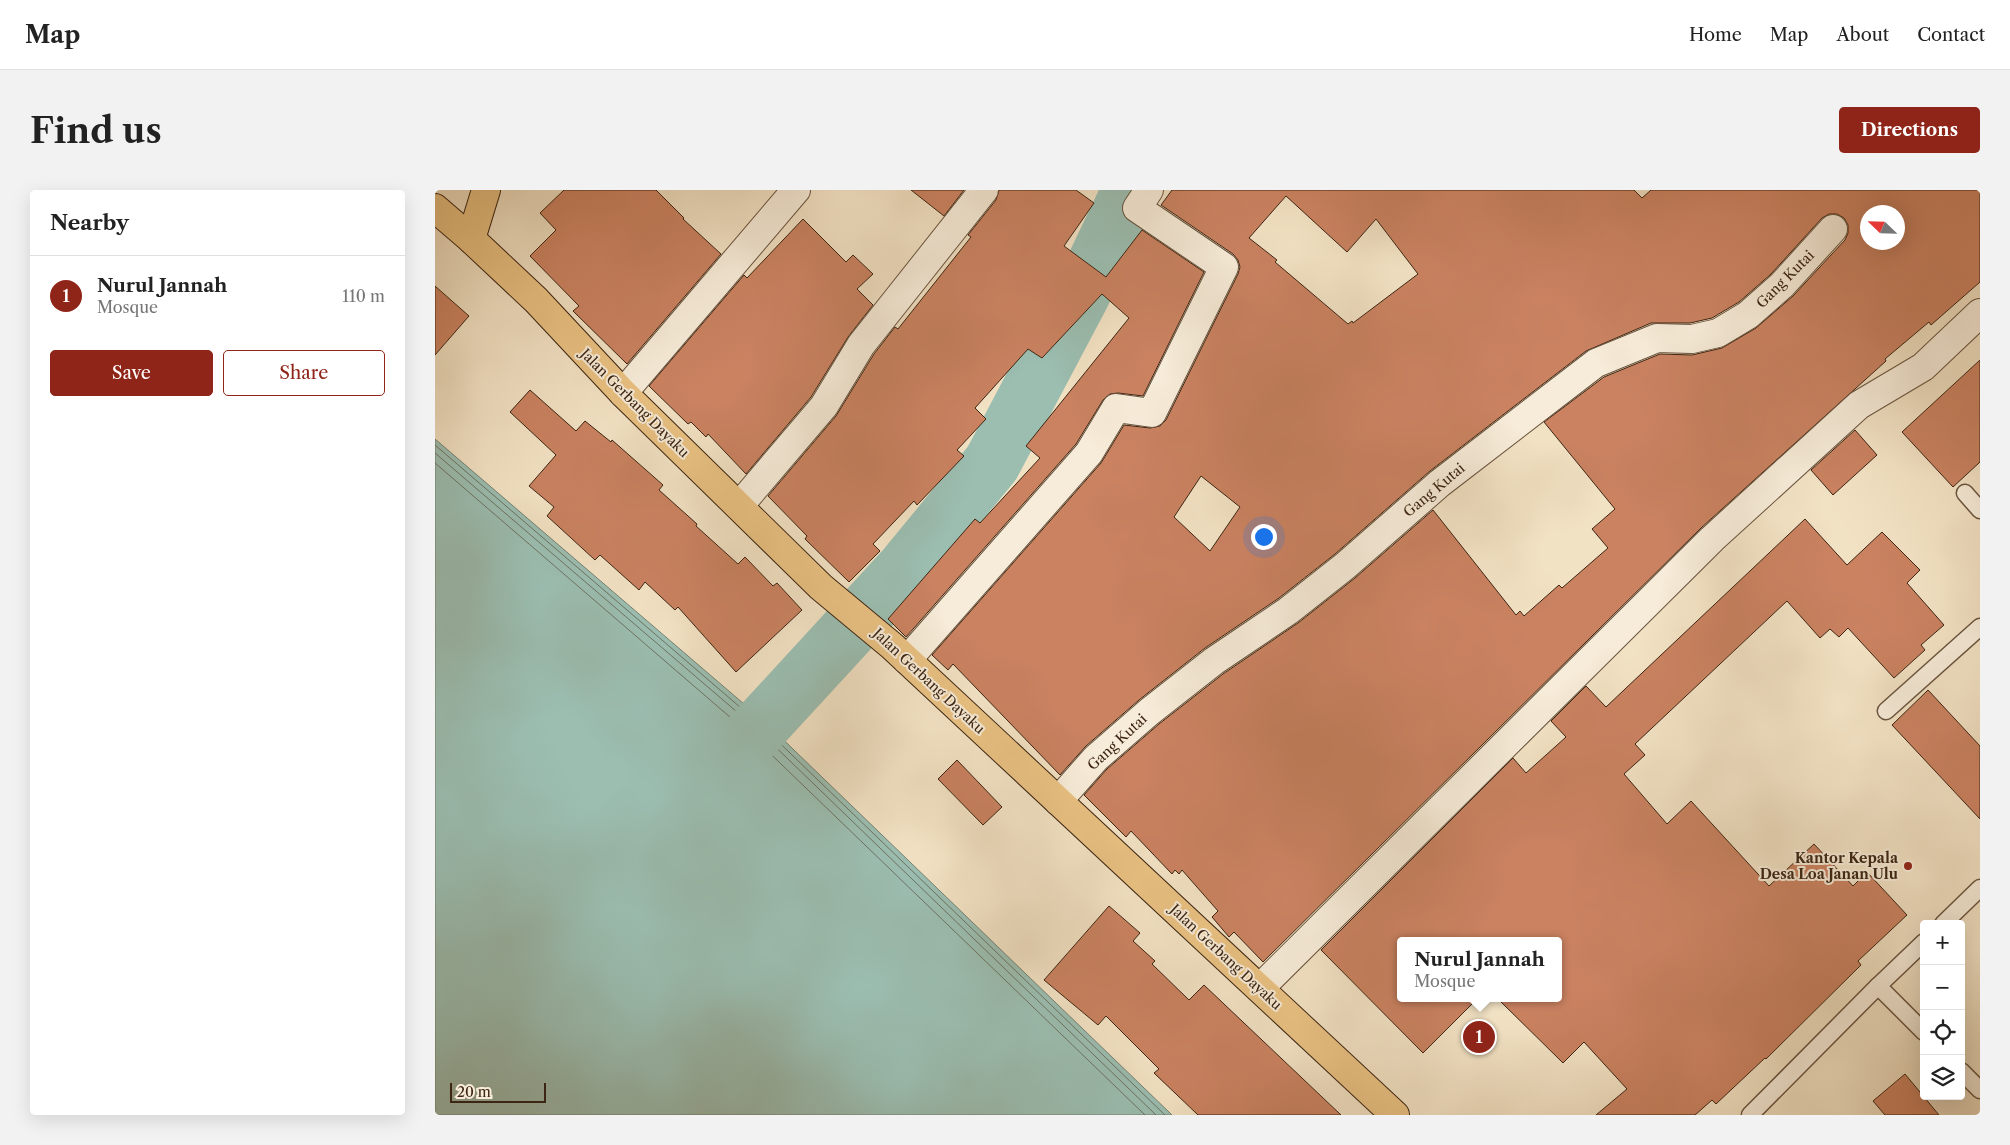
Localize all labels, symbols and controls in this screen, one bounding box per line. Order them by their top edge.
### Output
text: Map [25,20,80,49]
text: Home [1689,24,1742,46]
text: Map [1770,24,1808,46]
text: About [1836,24,1889,46]
text: Contact [1917,24,1985,46]
button: Directions [1839,107,1980,153]
text: Find us [30,109,162,152]
north arrow [1860,205,1905,250]
text: Nearby [50,210,129,235]
street label: Gang Kutai [1752,246,1818,312]
text: Nurul Jannah [97,274,227,297]
text: 1 [62,286,70,306]
text: 110 m [342,286,385,306]
text: Mosque [97,297,158,317]
street label: Jalan Gerbang Dayaku [575,343,694,462]
button: Save [50,350,213,396]
button: Share [223,350,385,396]
street label: Gang Kutai [1400,459,1468,521]
your location [1251,524,1277,550]
street label: Jalan Gerbang Dayaku [868,623,989,738]
street label: Gang Kutai [1084,710,1150,774]
place label: Kantor Kepala Desa Loa Janan Ulu [1760,849,1899,883]
marker: Kantor Kepala Desa Loa Janan Ulu [1902,860,1914,872]
street label: Jalan Gerbang Dayaku [1165,899,1286,1014]
map controls [1920,920,1965,1100]
button: + [1920,920,1965,965]
popup [1397,937,1562,1002]
text: Nurul Jannah [1414,948,1545,971]
button: − [1920,965,1965,1010]
text: Mosque [1414,971,1475,991]
button: locate [1920,1010,1965,1055]
pin: 1 [1463,1018,1495,1056]
button: layers [1920,1055,1965,1100]
scale bar [450,1080,546,1103]
text: 20 m [457,1083,491,1101]

